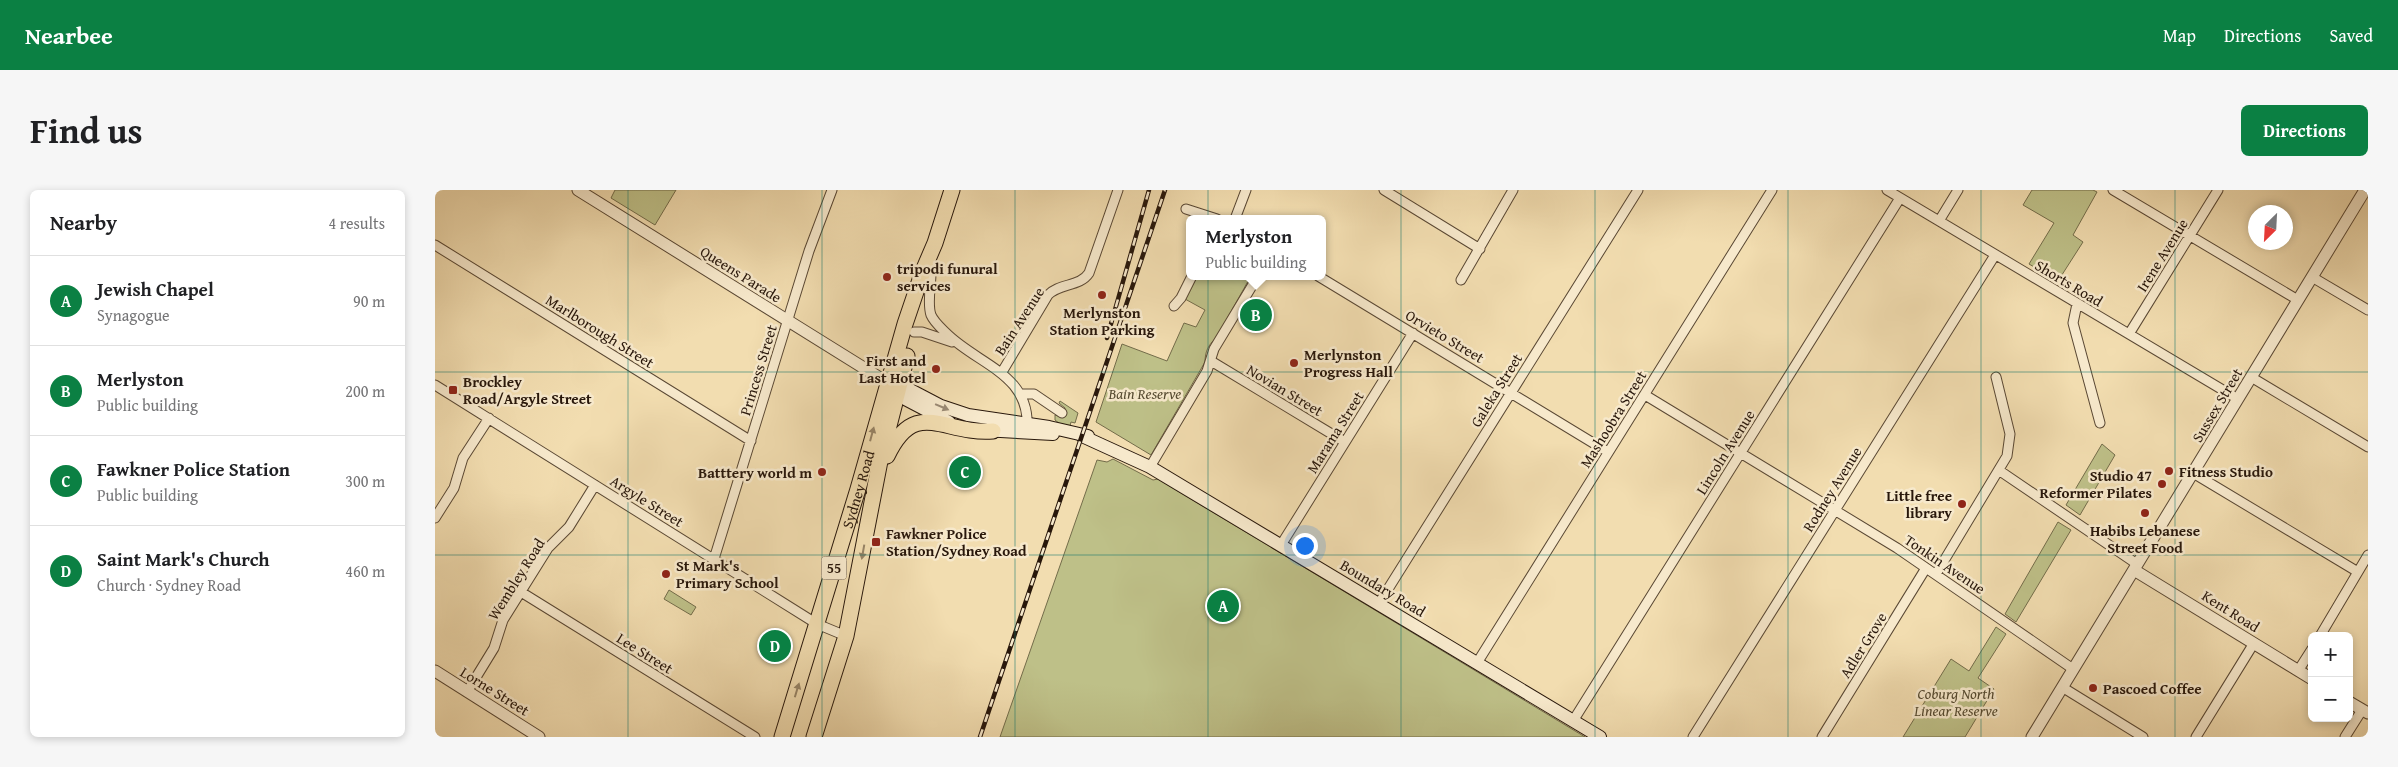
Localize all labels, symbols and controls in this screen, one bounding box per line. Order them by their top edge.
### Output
text: Nearbee [25,18,113,53]
text: Map [2163,22,2196,49]
text: Directions [2224,22,2301,49]
text: Saved [2329,22,2373,49]
text: Find us [30,105,143,156]
button: Directions [2241,105,2368,156]
north arrow [2248,205,2293,250]
text: Nearby [50,207,117,238]
text: 4 results [328,211,385,235]
street label: Irene Avenue [2131,214,2193,296]
popup [1186,215,1326,280]
text: Merlyston [1205,222,1292,250]
street label: Queens Parade [696,241,786,307]
text: Public building [1205,250,1307,274]
street label: Shorts Road [2031,255,2107,311]
place label: tripodi funural services [897,258,998,296]
marker: tripodi funural services [881,271,893,283]
text: Jewish Chapel [97,275,214,303]
street label: Bain Avenue [989,283,1049,359]
text: A [61,289,71,313]
text: 90 m [353,289,385,313]
street label: Marlborough Street [542,289,659,373]
marker: Merlynston Station Parking [1096,289,1108,301]
pin: B [1240,296,1272,334]
place label: Merlynston Station Parking [1050,302,1155,340]
text: Synagogue [97,303,170,327]
street label: Orvieto Street [1402,304,1489,368]
street label: Princess Street [734,321,782,418]
place label: Merlynston Progress Hall [1304,344,1393,382]
street label: Galeka Street [1465,349,1527,431]
place label: First and Last Hotel [859,350,926,388]
marker: Merlynston Progress Hall [1288,357,1300,369]
street label: Novian Street [1243,359,1328,421]
marker: First and Last Hotel [930,363,942,375]
street label: Sussex Street [2187,363,2248,446]
text: Merlyston [97,365,184,393]
street label: Mashoobra Street [1575,366,1652,472]
place label: Brockley Road/Argyle Street [463,371,592,409]
text: B [61,379,71,403]
text: 200 m [345,379,385,403]
park label: Bain Reserve [1108,383,1181,404]
marker: Brockley Road/Argyle Street [447,384,459,396]
street label: Marama Street [1301,386,1369,477]
text: Public building [97,393,198,417]
one-way arrow [935,403,949,411]
street label: Lincoln Avenue [1691,406,1759,498]
one-way arrow [869,426,877,441]
street label: Rodney Avenue [1797,442,1867,536]
street label: Sydney Road [836,448,879,531]
pin: C [949,453,981,491]
text: Fawkner Police Station [97,455,290,483]
place label: Fitness Studio [2179,461,2273,482]
place label: Batttery world m [698,462,812,483]
place label: Studio 47 Reformer Pilates [2040,465,2152,503]
marker: Fitness Studio [2163,465,2175,477]
marker: Batttery world m [816,466,828,478]
text: C [61,469,71,493]
text: 300 m [345,469,385,493]
street label: Argyle Street [606,470,688,532]
marker: Studio 47 Reformer Pilates [2156,478,2168,490]
text: Public building [97,483,198,507]
place label: Little free library [1886,485,1952,523]
marker: Little free library [1956,498,1968,510]
marker: Habibs Lebanese Street Food [2139,507,2151,519]
place label: Habibs Lebanese Street Food [2090,520,2200,558]
place label: Fawkner Police Station/Sydney Road [886,523,1027,561]
street label: Tonkin Avenue [1900,529,1990,599]
your location [1292,533,1318,559]
street label: Wembley Road [483,534,549,624]
marker: Fawkner Police Station/Sydney Road [870,536,882,548]
one-way arrow [859,544,867,560]
text: Saint Mark's Church [97,545,269,573]
street label: Boundary Road [1336,554,1430,622]
place label: St Mark's Primary School [676,555,779,593]
road number: 55 [821,556,847,579]
text: D [61,559,71,583]
text: 460 m [345,559,385,583]
marker: St Mark's Primary School [660,568,672,580]
text: Church · Sydney Road [97,573,241,597]
street label: Kent Road [2198,585,2264,637]
pin: A [1207,587,1239,625]
street label: Adler Grove [1834,608,1892,682]
street label: Lee Street [613,627,678,679]
pin: D [759,627,791,665]
map controls [2308,632,2353,722]
button: + [2308,632,2353,677]
street label: Lorne Street [456,661,534,721]
button: − [2308,677,2353,722]
place label: Pascoed Coffee [2103,678,2202,699]
marker: Pascoed Coffee [2087,682,2099,694]
one-way arrow [793,683,801,698]
park label: Coburg North Linear Reserve [1913,683,1998,721]

